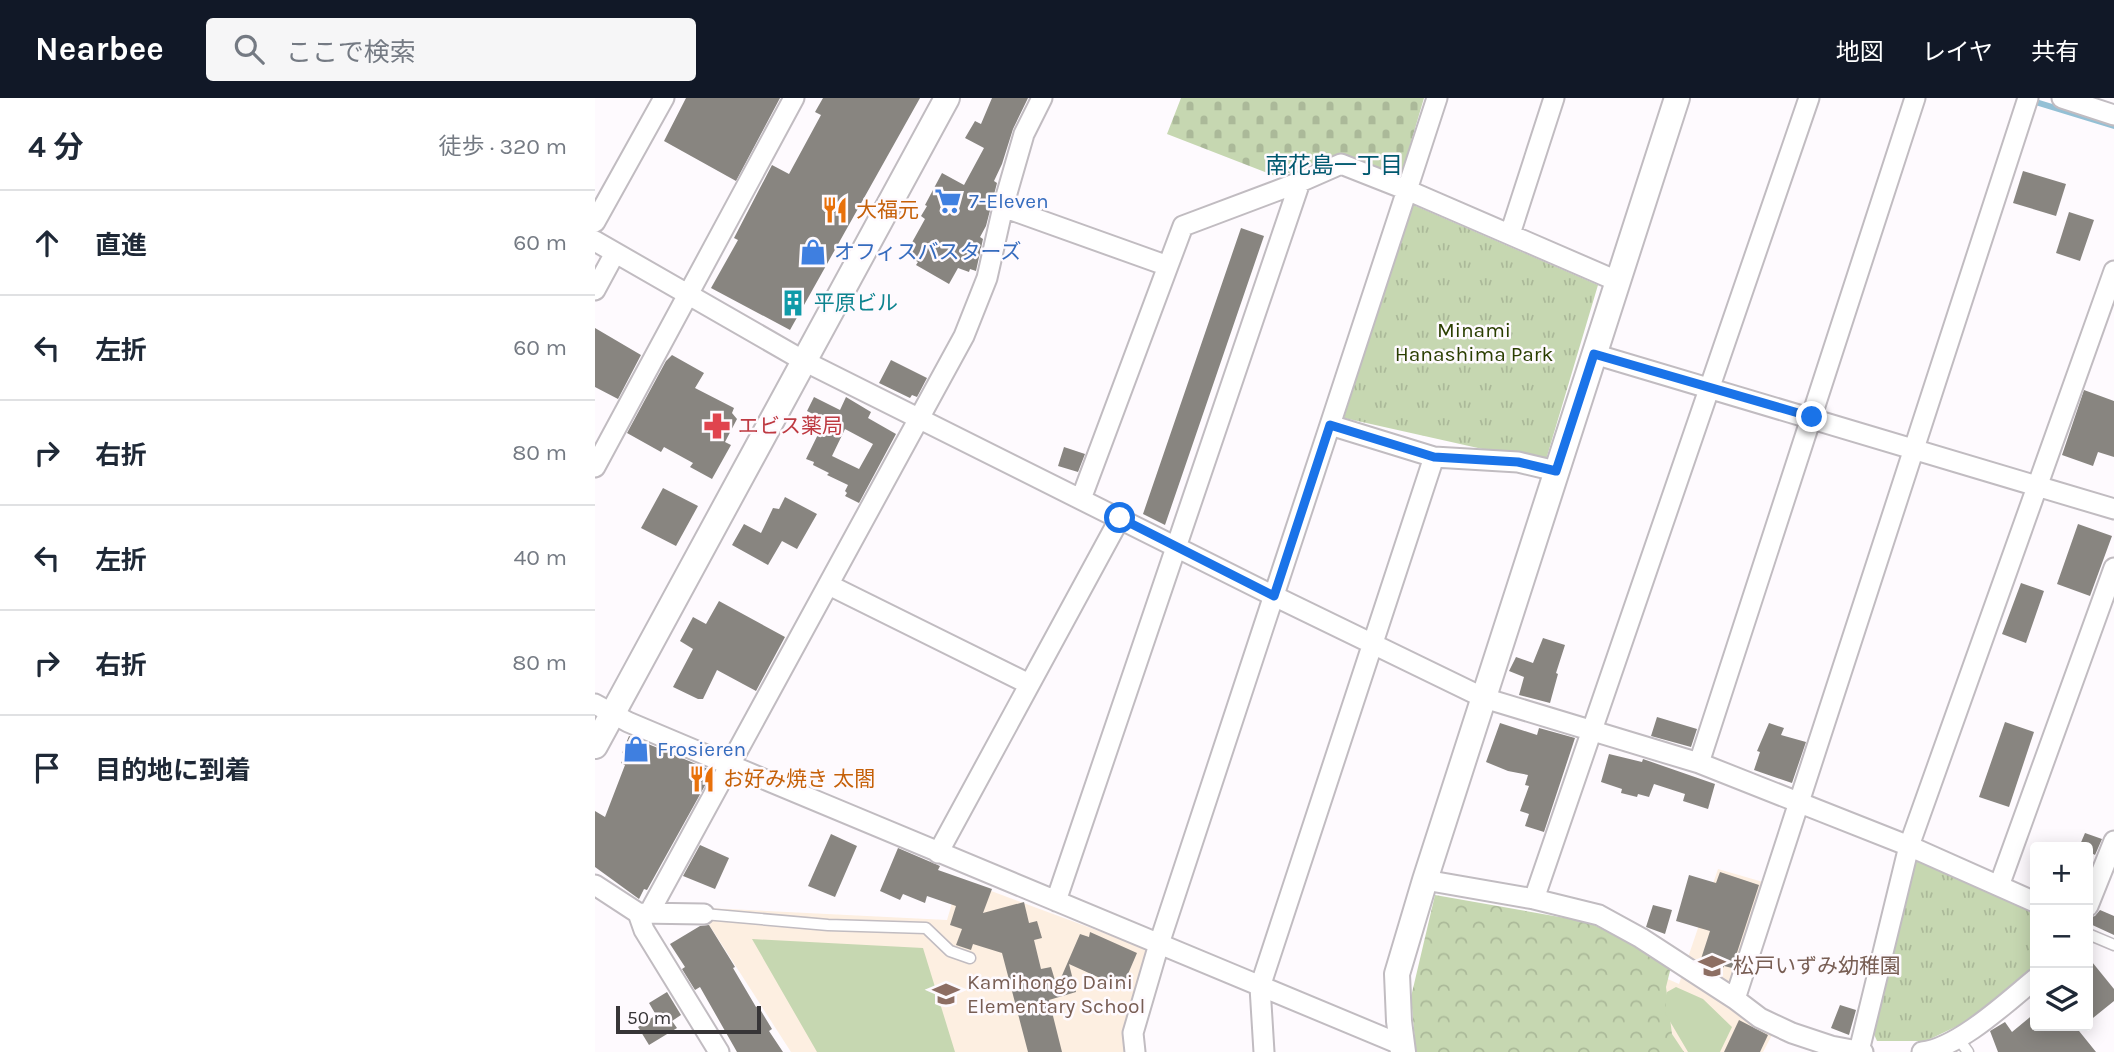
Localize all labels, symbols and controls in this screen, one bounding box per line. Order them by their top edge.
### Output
search box [206,18,696,81]
text: Nearbee [35,30,164,68]
icon: search [230,30,268,68]
text: ここで検索 [286,37,416,68]
text: 地図 [1836,38,1884,66]
text: レイヤ [1922,38,1993,66]
text: 共有 [2031,38,2079,66]
text: 4 分 [28,129,83,165]
text: 徒歩 · 320 m [438,133,567,160]
district label: 南花島一丁目 [1265,152,1403,179]
supermarket icon: 7-Eleven [933,186,963,216]
place label: 7-Eleven [969,189,1049,213]
restaurant icon: 大福元 [820,195,850,225]
place label: 大福元 [856,198,919,222]
icon: ahead [28,224,66,262]
text: 60 m [513,229,567,256]
text: 直進 [95,230,147,261]
shop icon: オフィスバスターズ [798,237,828,267]
place label: オフィスバスターズ [834,240,1022,264]
building icon: 平原ビル [778,288,808,318]
place label: 平原ビル [814,291,898,315]
park label: Minami Hanashima Park [1395,318,1553,366]
icon: left [28,329,66,367]
text: 60 m [513,334,567,361]
text: 左折 [95,335,147,366]
route end [1796,401,1827,432]
pharmacy icon: エビス薬局 [702,411,732,441]
place label: エビス薬局 [738,414,843,438]
icon: right [28,434,66,472]
text: 80 m [512,439,567,466]
text: 右折 [95,440,147,471]
route start [1104,502,1135,533]
icon: left [28,539,66,577]
text: 40 m [514,544,567,571]
text: 左折 [95,545,147,576]
icon: right [28,644,66,682]
text: 80 m [512,649,567,676]
text: 右折 [95,650,147,681]
shop icon: Frosieren [621,734,651,764]
place label: Frosieren [657,737,746,761]
icon: arrive [28,749,66,787]
text: 目的地に到着 [95,755,251,786]
restaurant icon: お好み焼き 太閤 [687,764,717,794]
place label: お好み焼き 太閤 [723,767,875,791]
map controls [2030,842,2093,1031]
button: + [2030,842,2093,905]
button: − [2030,905,2093,968]
school or university icon: 松戸いずみ幼稚園 [1697,951,1727,981]
place label: 松戸いずみ幼稚園 [1733,954,1901,978]
button: layers [2030,968,2093,1031]
place label: Kamihongo Daini Elementary School [967,970,1145,1018]
school or university icon: Kamihongo Daini Elementary School [931,979,961,1009]
scale bar [616,1003,761,1035]
text: 50 m [627,1007,671,1029]

